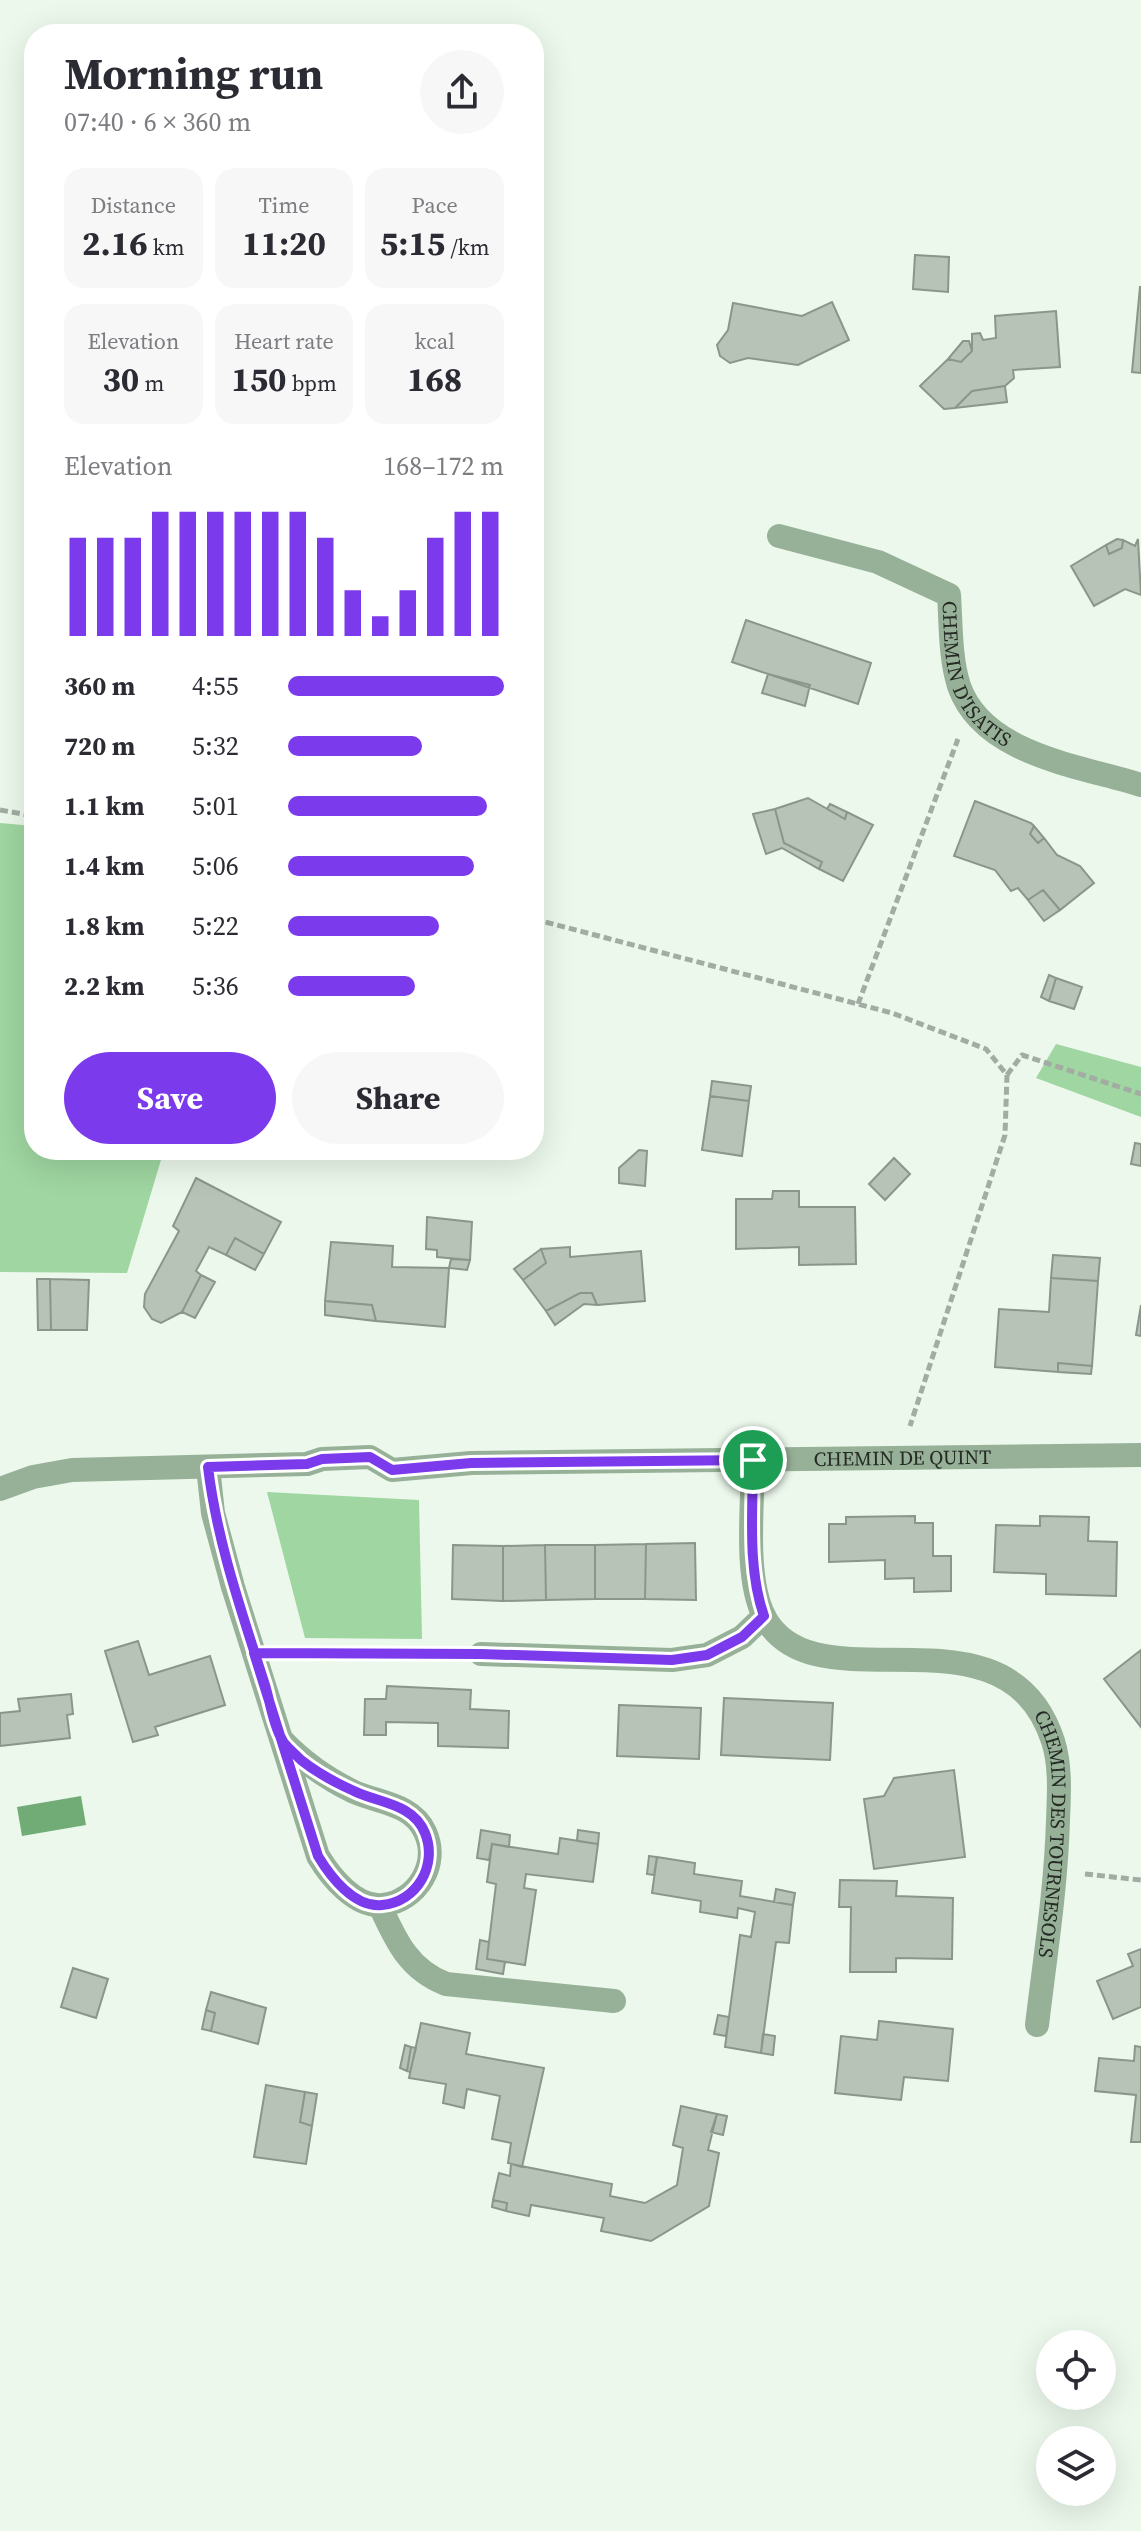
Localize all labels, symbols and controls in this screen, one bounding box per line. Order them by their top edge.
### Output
text: Morning run [64,43,323,104]
button: share [420,50,504,134]
text: 07:40 · 6 × 360 m [64,104,251,140]
text: Distance [91,190,176,220]
text: Time [259,190,309,220]
text: Pace [412,190,458,220]
text: 2.16 [82,220,148,266]
text: 11:20 [242,220,326,266]
text: 5:15 [380,220,445,266]
text: km [148,232,185,262]
text: /km [445,232,490,262]
text: Elevation [87,326,179,356]
text: Heart rate [234,326,334,356]
text: kcal [415,326,455,356]
text: 30 [102,356,139,402]
text: 150 [231,356,287,402]
text: 168 [407,356,462,402]
text: m [139,368,164,398]
text: bpm [287,368,337,398]
text: Elevation [64,448,173,484]
text: 168–172 m [383,448,504,484]
street label: CHEMIN D'ISATIS [935,600,1017,754]
text: 360 m [64,668,135,704]
text: 4:55 [192,668,239,704]
text: 720 m [64,728,135,764]
text: 5:32 [192,728,239,764]
text: 1.1 km [64,788,145,824]
text: 5:01 [192,788,239,824]
text: 1.4 km [64,848,145,884]
text: 5:06 [192,848,239,884]
text: 1.8 km [64,908,145,944]
text: 5:22 [192,908,239,944]
text: 2.2 km [64,968,145,1004]
text: 5:36 [192,968,239,1004]
button: Save [64,1052,276,1144]
button: Share [292,1052,504,1144]
pin [719,1426,787,1494]
icon: arrive [731,1438,775,1482]
street label: CHEMIN DE QUINT [813,1443,991,1473]
street label: CHEMIN DES TOURNESOLS [1027,1704,1073,1959]
map controls [1036,2330,1116,2506]
button: locate [1036,2330,1116,2410]
button: layers [1036,2426,1116,2506]

